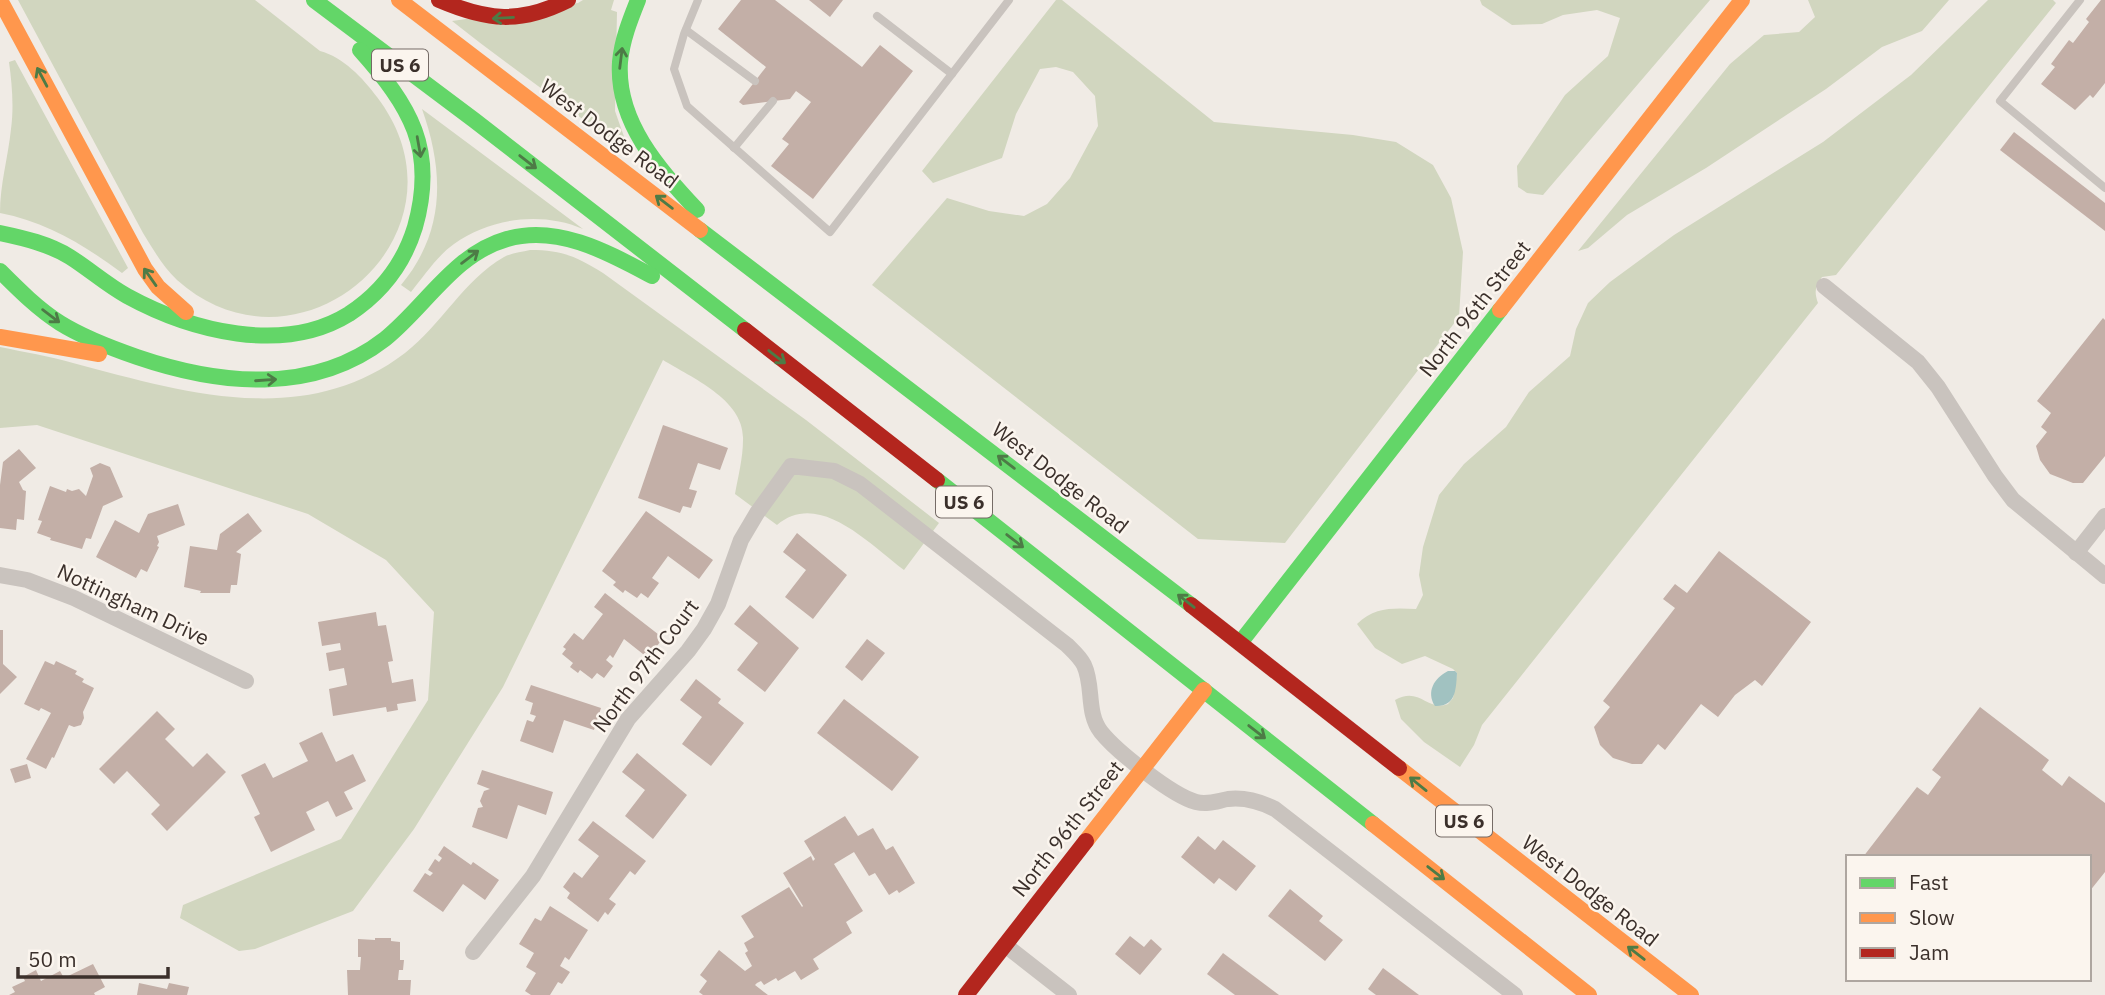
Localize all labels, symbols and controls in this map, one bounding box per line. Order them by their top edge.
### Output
one-way arrow [493,12,515,25]
one-way arrow [615,47,628,69]
road number: US 6 [372,50,428,80]
one-way arrow [34,68,48,88]
street label: West Dodge Road [535,72,684,194]
one-way arrow [412,135,426,158]
one-way arrow [518,155,537,170]
one-way arrow [656,195,674,210]
street label: North 96th Street [1412,234,1536,382]
one-way arrow [460,250,479,265]
one-way arrow [143,268,158,287]
one-way arrow [42,308,60,323]
one-way arrow [768,349,786,364]
one-way arrow [254,374,277,387]
street label: West Dodge Road [987,415,1135,539]
one-way arrow [997,455,1016,470]
road number: US 6 [936,486,992,517]
one-way arrow [1006,534,1024,549]
street label: Nottingham Drive [53,557,214,652]
street label: North 97th Court [586,593,705,738]
one-way arrow [1177,594,1196,609]
one-way arrow [1248,725,1266,740]
street label: North 96th Street [1005,754,1129,902]
one-way arrow [1409,777,1427,792]
road number: US 6 [1436,806,1492,836]
street label: West Dodge Road [1517,828,1665,952]
legend [1846,855,2091,981]
one-way arrow [1426,866,1444,881]
text: Fast [1909,868,1949,896]
text: Slow [1909,903,1955,931]
scale bar [18,936,168,980]
text: Jam [1909,938,1949,966]
text: 50 m [28,945,77,973]
one-way arrow [1628,946,1646,961]

